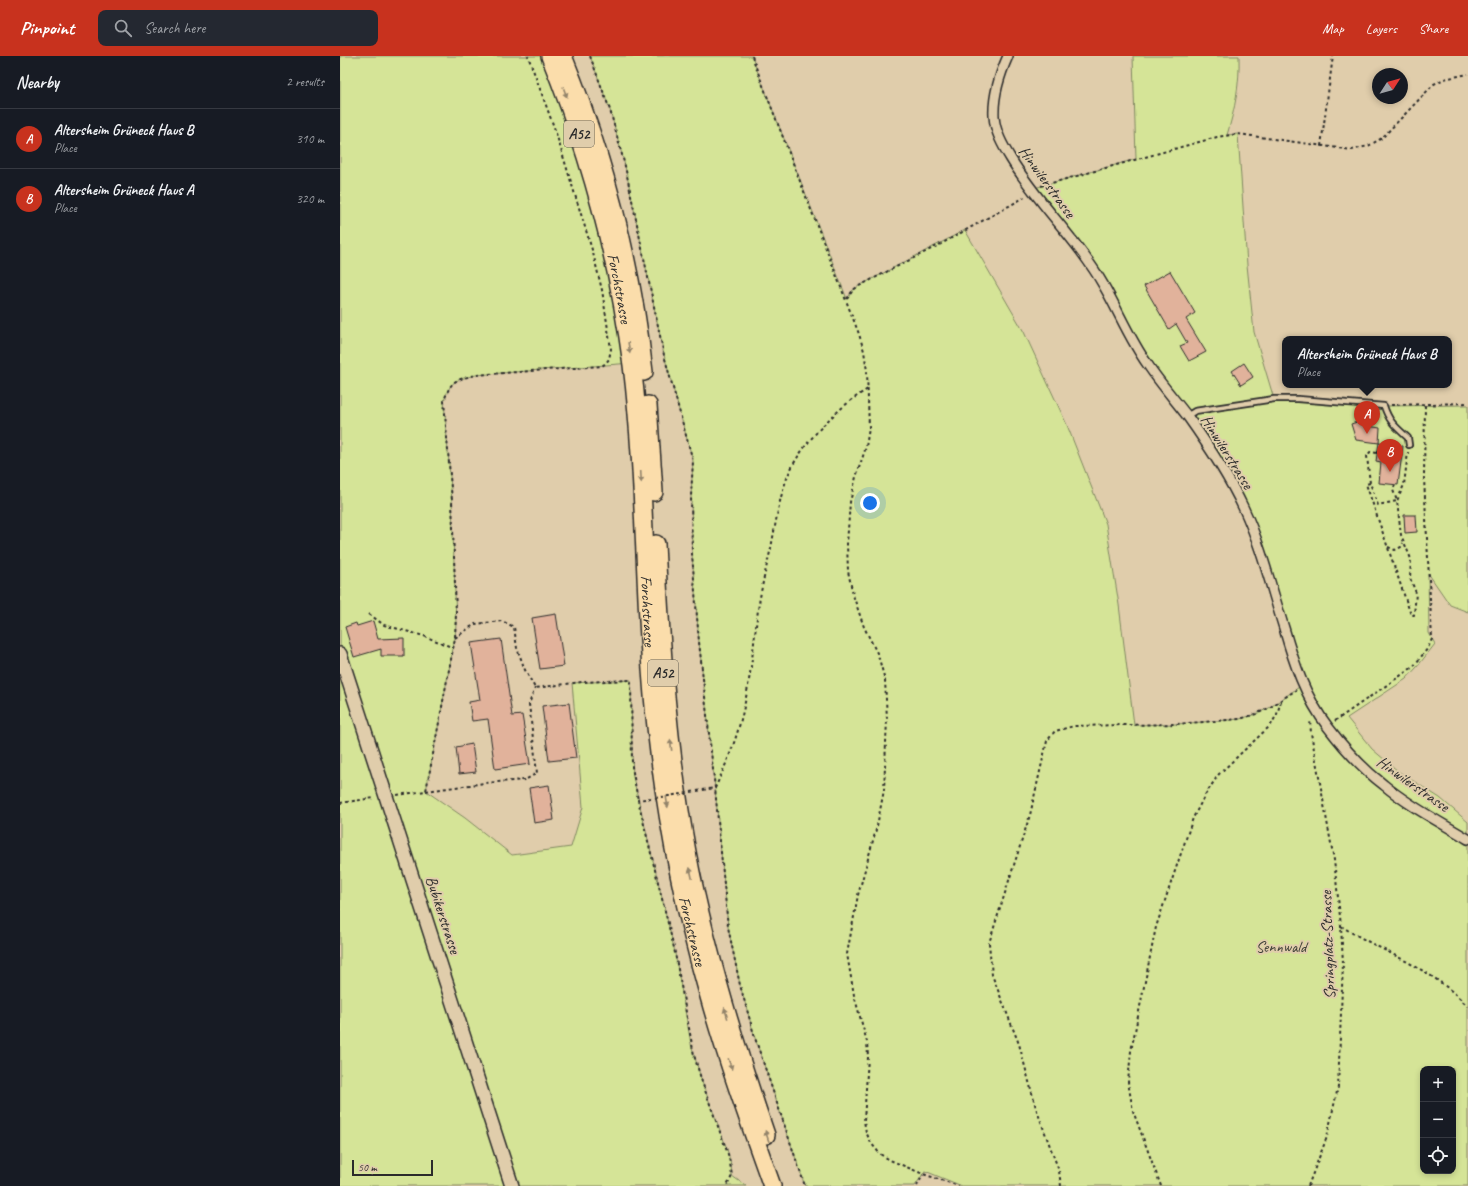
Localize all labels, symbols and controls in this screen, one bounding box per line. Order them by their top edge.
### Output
search box [98,10,378,46]
text: Pinpoint [20,16,74,40]
icon: search [112,17,134,39]
text: Search here [144,19,205,38]
text: Map [1322,20,1344,37]
text: Layers [1366,20,1397,37]
text: Share [1419,20,1448,37]
north arrow [1372,68,1408,104]
text: Nearby [16,72,59,93]
text: 2 results [286,74,324,90]
one-way arrow [562,87,568,99]
text: Altersheim Grüneck Haus B [54,121,194,140]
road number: A52 [564,121,594,147]
text: A [26,131,32,147]
text: 310 m [296,131,324,147]
text: Place [54,140,77,156]
street label: Hinwilerstrasse [1014,142,1081,223]
text: Altersheim Grüneck Haus A [54,181,194,200]
text: B [26,191,32,207]
text: 320 m [296,191,324,207]
text: Place [54,200,77,216]
street label: Forchstrasse [602,252,636,327]
popup [1282,336,1452,388]
one-way arrow [626,342,632,354]
text: Altersheim Grüneck Haus B [1297,345,1437,364]
text: Place [1297,364,1320,380]
pin: A [1354,401,1380,434]
street label: Hinwilerstrasse [1196,411,1259,494]
pin: B [1377,439,1403,472]
one-way arrow [638,471,645,483]
your location [860,493,880,513]
street label: Forchstrasse [636,575,660,649]
road number: A52 [648,660,678,686]
one-way arrow [667,739,674,751]
street label: Hinwilerstrasse [1373,752,1455,817]
one-way arrow [664,796,670,808]
one-way arrow [688,867,694,879]
street label: Bubikerstrasse [421,874,465,958]
street label: Springplatz-Strasse [1316,889,1340,1000]
street label: Forchstrasse [674,895,711,970]
park label: Sennwald [1256,937,1309,957]
one-way arrow [723,1006,729,1018]
one-way arrow [727,1058,733,1070]
map controls [1420,1066,1456,1174]
button: + [1420,1066,1456,1102]
button: − [1420,1102,1456,1138]
one-way arrow [764,1130,770,1142]
button: locate [1420,1138,1456,1174]
scale bar [352,1158,433,1177]
text: 50 m [358,1160,377,1174]

